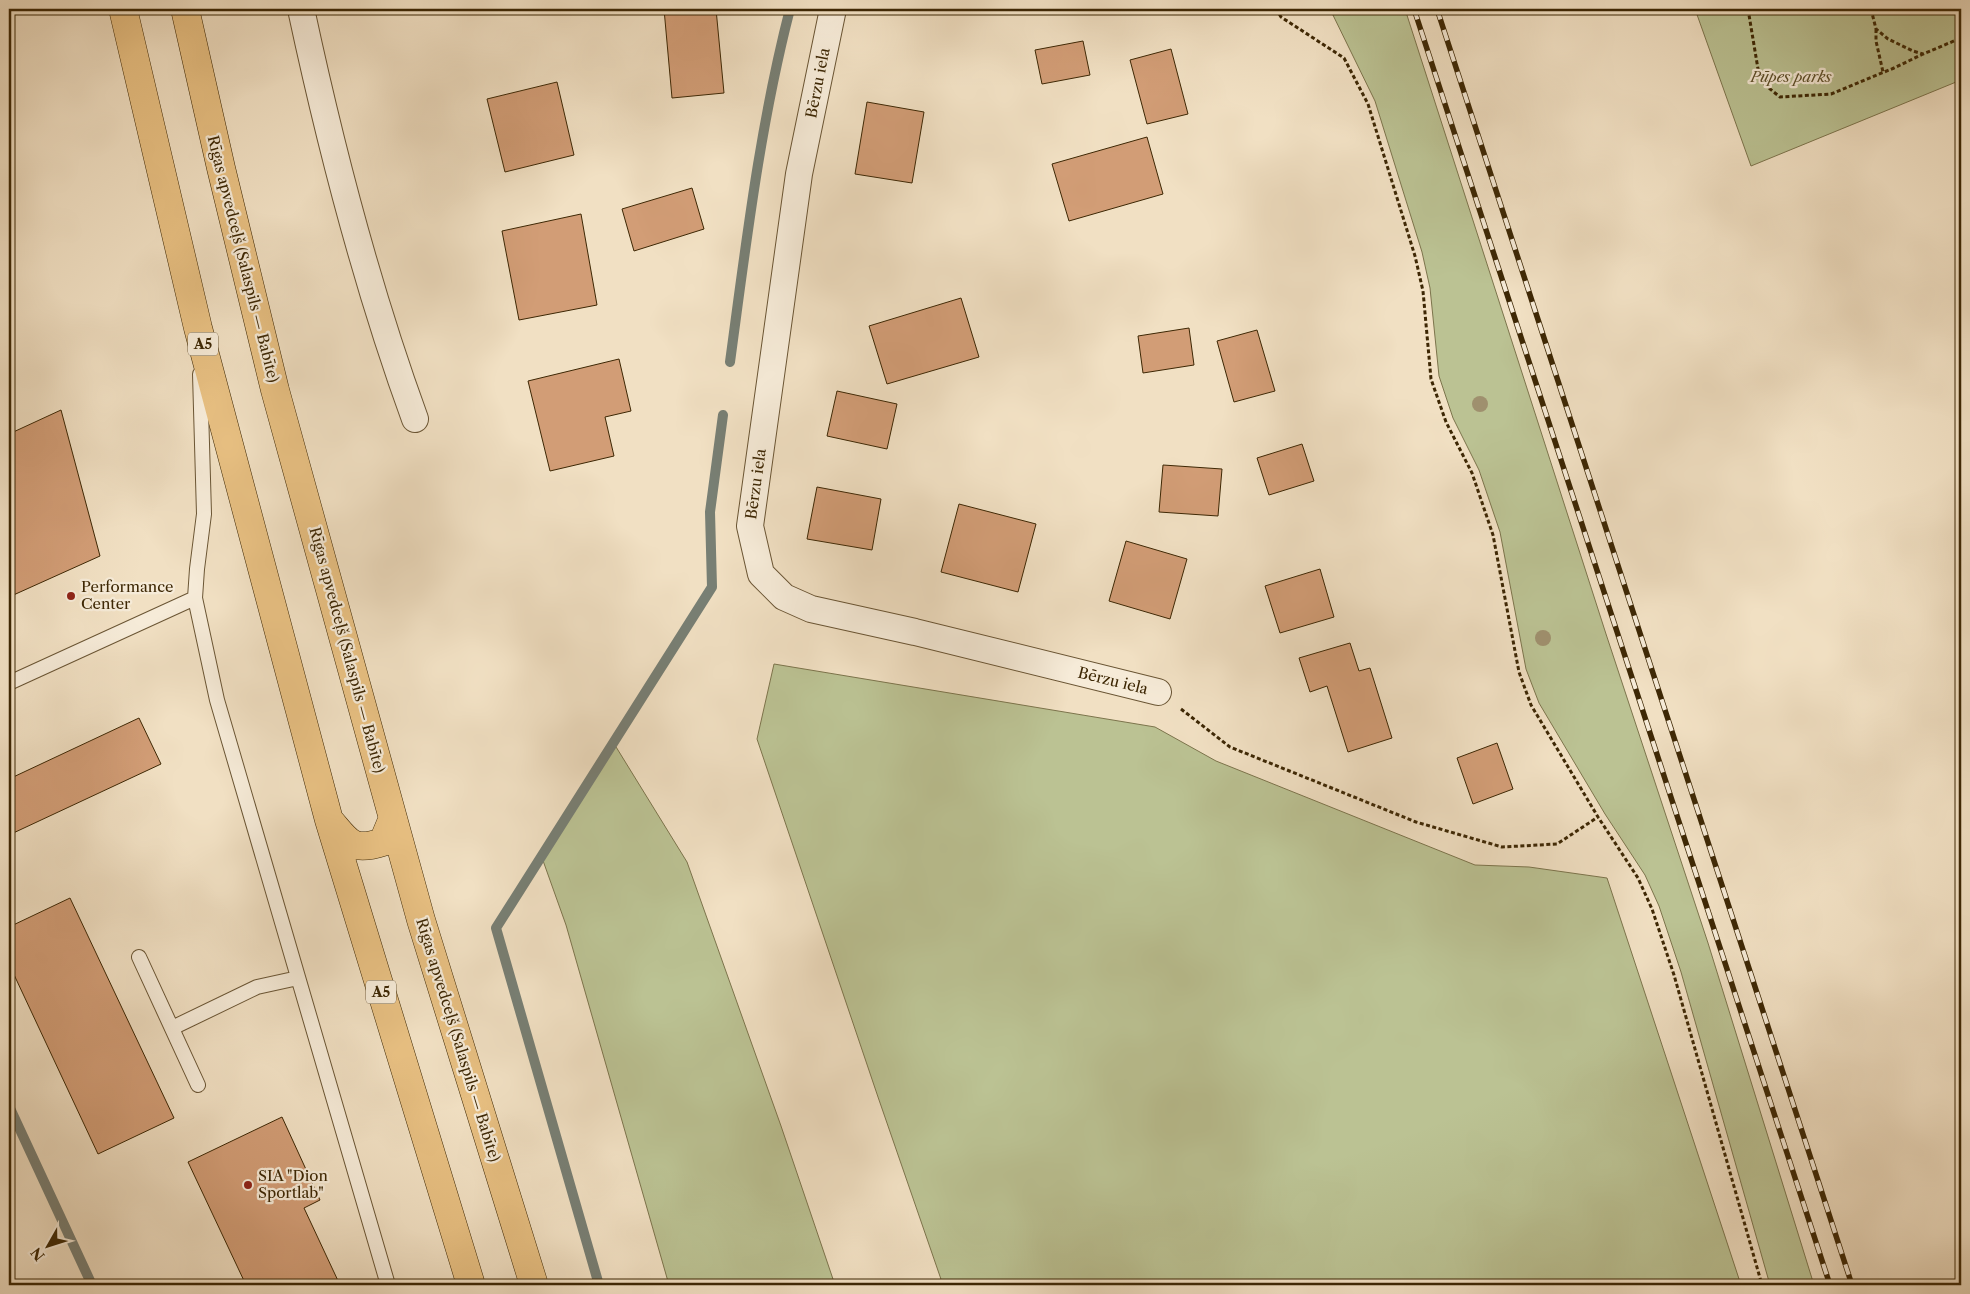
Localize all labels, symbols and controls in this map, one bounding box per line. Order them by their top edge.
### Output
street label: Bērzu iela [801,46,834,120]
park label: Pūpes parks [1749,67,1832,86]
street label: Rīgas apvedceļš (Salaspils — Babīte) [204,133,283,384]
road number: A5 [188,332,218,356]
street label: Bērzu iela [741,447,770,521]
street label: Rīgas apvedceļš (Salaspils — Babīte) [305,525,390,775]
place label: Performance Center [81,577,173,613]
marker: Performance Center [65,590,77,602]
street label: Bērzu iela [1076,663,1150,698]
street label: Rīgas apvedceļš (Salaspils — Babīte) [412,916,505,1164]
road number: A5 [366,980,396,1004]
place label: SIA "Dion Sportlab" [258,1166,328,1202]
marker: SIA "Dion Sportlab" [242,1179,254,1191]
north arrow [22,1222,72,1272]
text: N [27,1244,49,1265]

